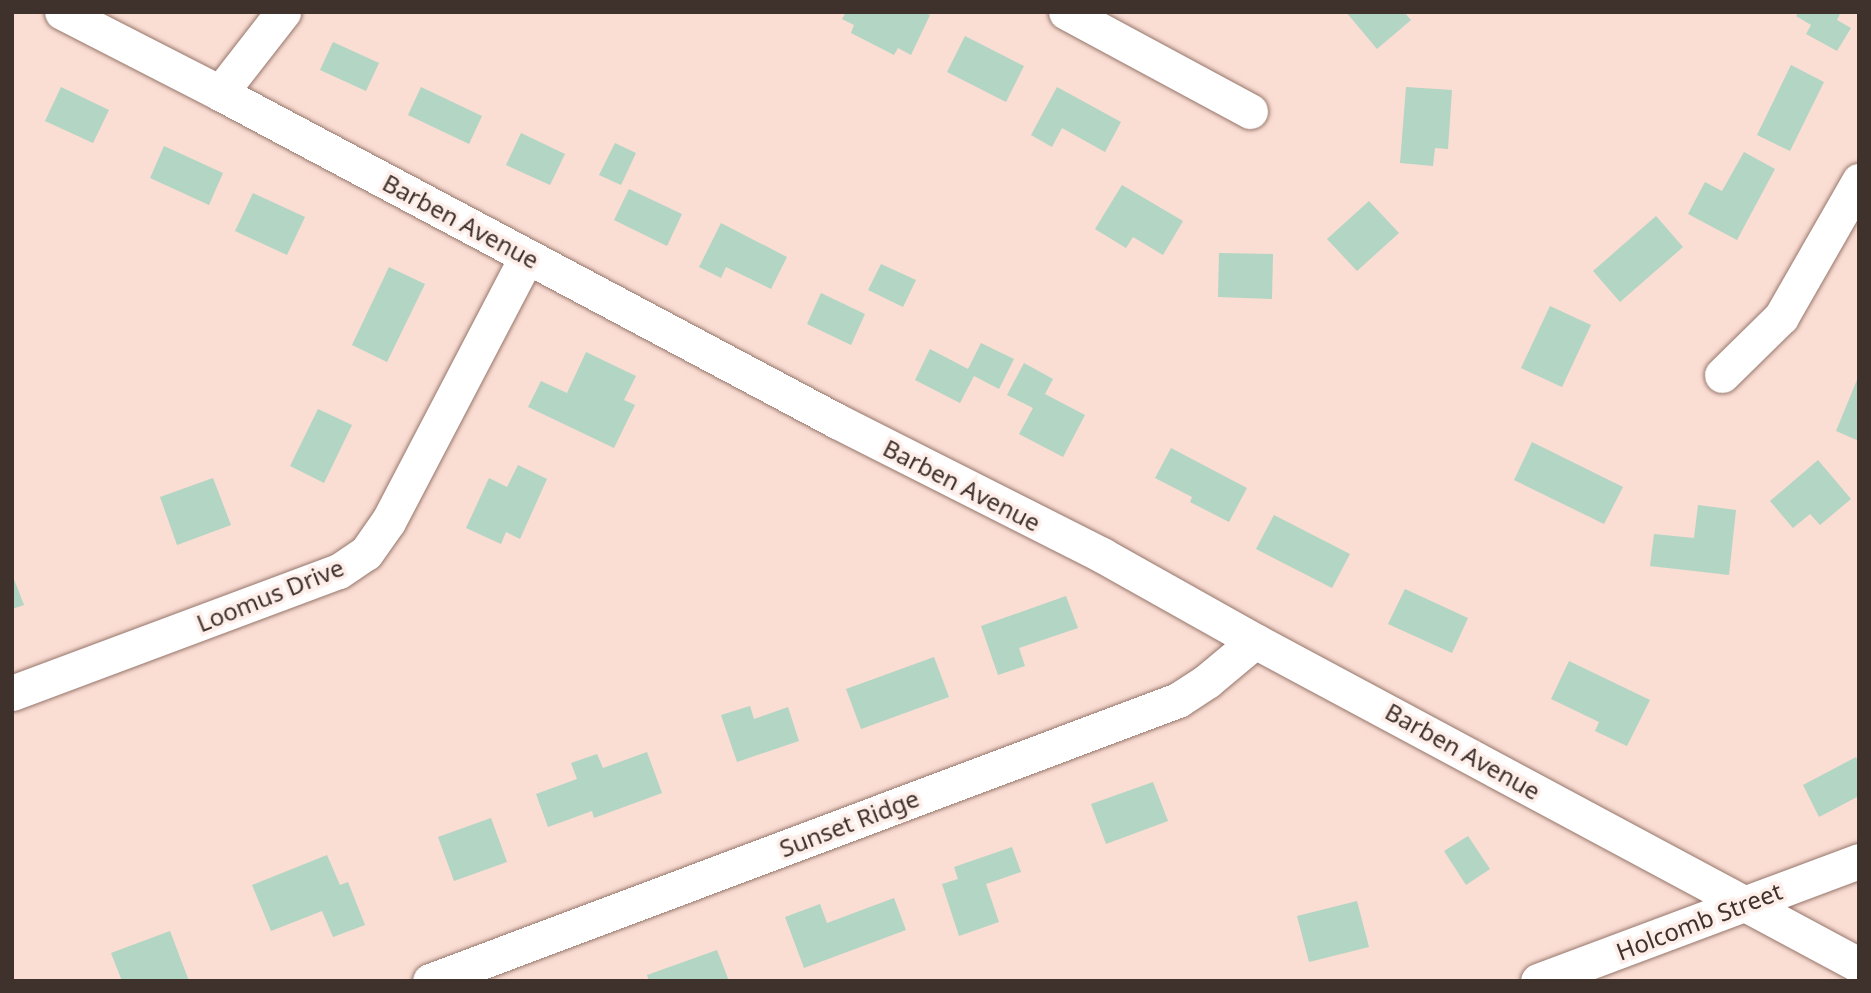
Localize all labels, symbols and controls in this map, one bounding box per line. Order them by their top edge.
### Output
street label: Barben Avenue [378,168,544,274]
street label: Barben Avenue [879,433,1045,537]
street label: Loomus Drive [192,552,348,638]
street label: Barben Avenue [1381,697,1545,805]
street label: Sunset Ridge [775,783,923,863]
street label: Holcomb Street [1612,876,1786,966]

